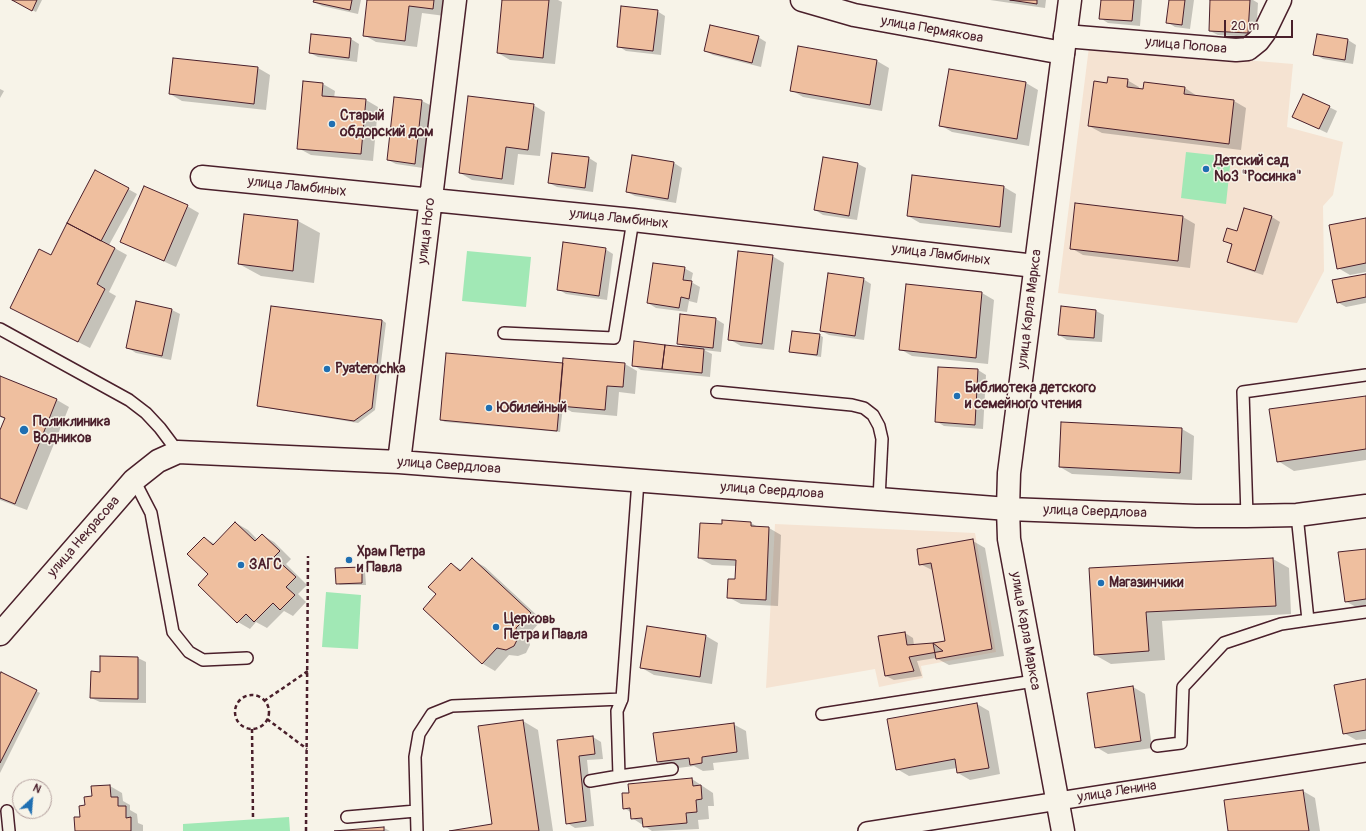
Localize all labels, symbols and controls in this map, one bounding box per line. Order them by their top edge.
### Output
scale bar [1226,12,1295,38]
street label: улица Пермякова [879,13,985,47]
text: 20 m [1231,19,1259,34]
street label: улица Попова [1144,34,1228,58]
place label: Старый обдорский дом [340,108,434,140]
marker: Старый обдорский дом [327,119,337,129]
place label: Детский сад №3 "Росинка" [1214,153,1302,186]
marker: Детский сад №3 "Росинка" [1201,164,1211,174]
street label: улица Ламбиных [247,173,347,201]
street label: улица Ного [415,197,439,265]
street label: улица Ламбиных [569,205,669,233]
street label: улица Ламбиных [891,241,991,269]
street label: улица Карла Маркса [1014,248,1046,370]
place label: Pyaterochka [335,361,406,377]
marker: Pyaterochka [322,364,332,374]
place label: Библиотека детского и семейного чтения [965,380,1096,412]
marker: Библиотека детского и семейного чтения [952,391,962,401]
place label: Юбилейный [497,400,567,416]
marker: Юбилейный [484,403,494,413]
place label: Поликлиника Водников [33,414,110,446]
marker: Поликлиника Водников [18,424,30,436]
street label: улица Свердлова [397,454,501,478]
street label: улица Свердлова [720,479,824,503]
street label: улица Некрасова [44,493,124,581]
street label: улица Свердлова [1043,502,1147,522]
place label: Храм Петра и Павла [357,544,425,576]
marker: Храм Петра и Павла [344,555,354,565]
place label: ЗАГС [249,557,282,573]
marker: ЗАГС [236,560,246,570]
street label: улица Карла Маркса [1006,570,1044,692]
place label: Магазинчики [1109,575,1184,591]
marker: Магазинчики [1096,578,1106,588]
place label: Церковь Петра и Павла [504,611,587,644]
marker: Церковь Петра и Павла [491,622,501,632]
street label: улица Ленина [1076,777,1158,807]
north arrow [12,779,52,819]
text: N [31,781,43,796]

